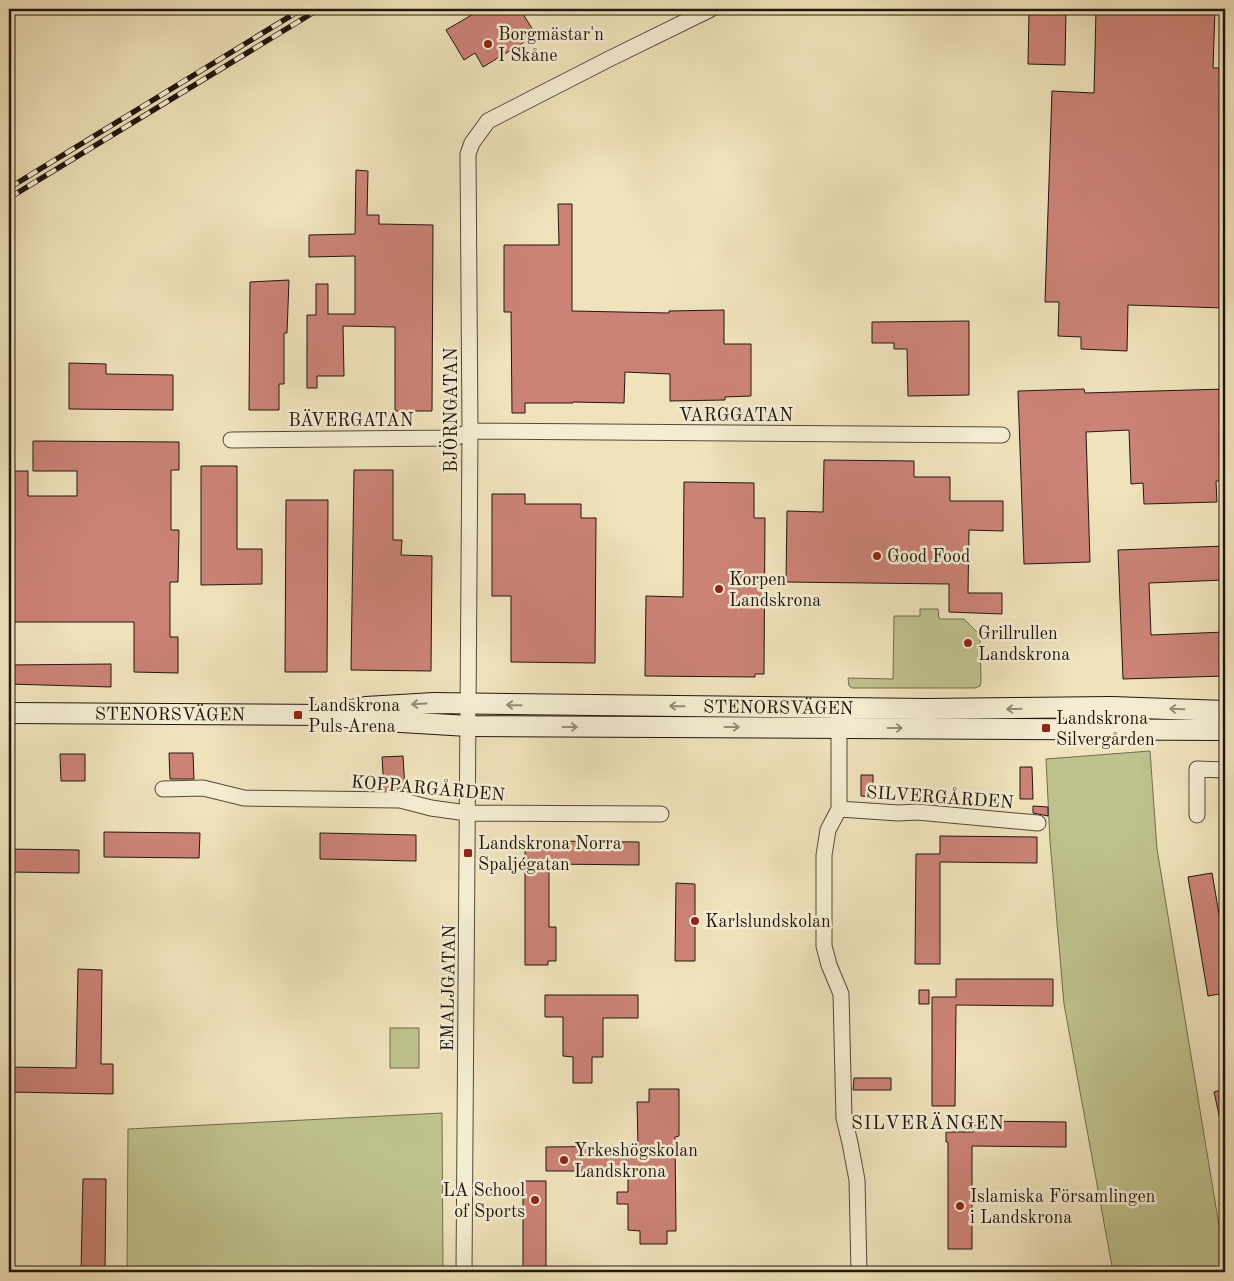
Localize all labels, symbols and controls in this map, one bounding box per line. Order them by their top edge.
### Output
place label: Borgmästar'n I Skåne [498,26,604,65]
marker: Borgmästar'n I Skåne [482,38,494,50]
street label: BJÖRNGATAN [439,347,461,473]
street label: VARGGATAN [679,407,793,425]
street label: BÄVERGATAN [288,409,414,430]
place label: Good Food [887,548,970,566]
marker: Good Food [871,550,883,562]
place label: Korpen Landskrona [729,571,821,610]
marker: Korpen Landskrona [713,583,725,595]
place label: Grillrullen Landskrona [978,625,1070,664]
marker: Grillrullen Landskrona [962,637,974,649]
street label: STENORSVÄGEN [703,696,854,718]
place label: Landskrona Puls Arena [308,697,400,736]
one-way arrow [412,699,428,709]
one-way arrow [506,700,522,709]
one-way arrow [669,702,685,711]
street label: STENORSVÄGEN [95,703,245,724]
one-way arrow [1006,704,1022,714]
one-way arrow [1169,704,1185,714]
marker: Landskrona Puls Arena [292,709,304,721]
place label: Landskrona Silvergården [1056,710,1155,749]
one-way arrow [561,722,577,731]
one-way arrow [724,722,740,732]
marker: Landskrona Silvergården [1040,722,1052,734]
one-way arrow [886,723,902,733]
street label: KOPPARGÅRDEN [350,768,506,805]
street label: SILVERGÅRDEN [866,779,1015,812]
place label: Landskrona Norra Spaljégatan [478,835,622,874]
marker: Landskrona Norra Spaljégatan [462,847,474,859]
place label: Karlslundskolan [705,913,831,931]
marker: Karlslundskolan [689,915,701,927]
street label: EMALJGATAN [439,924,459,1051]
district label: SILVERÄNGEN [851,1112,1005,1134]
place label: Yrkeshögskolan Landskrona [574,1142,698,1181]
marker: Yrkeshögskolan Landskrona [558,1154,570,1166]
place label: LA School of Sports [443,1182,525,1221]
place label: Islamiska Församlingen i Landskrona [970,1188,1156,1227]
marker: LA School of Sports [529,1194,541,1206]
marker: Islamiska Församlingen i Landskrona [954,1200,966,1212]

